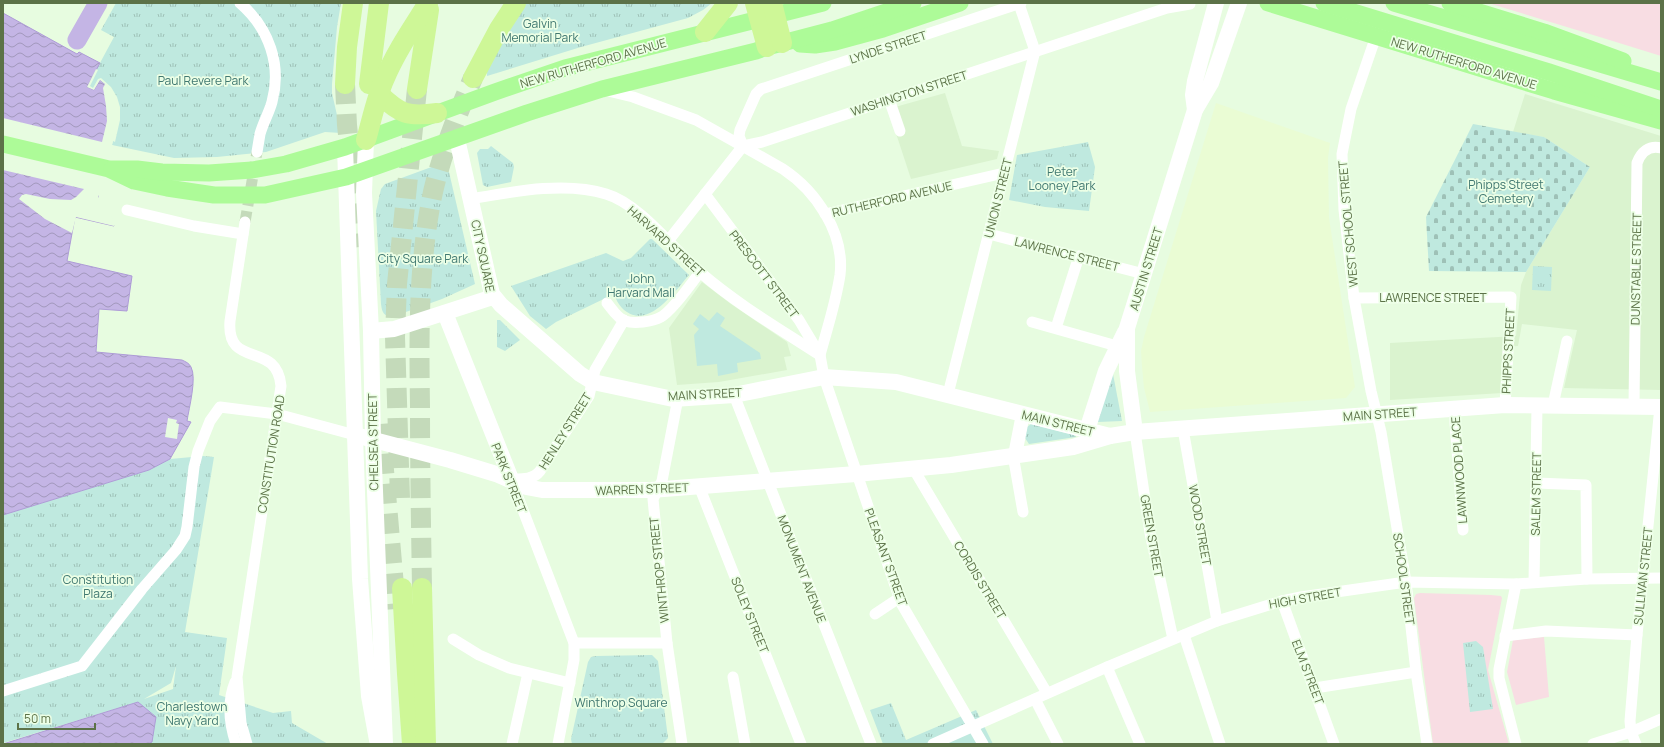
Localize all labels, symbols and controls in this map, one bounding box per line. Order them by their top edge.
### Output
park label: Galvin Memorial Park [501,15,580,46]
street label: LYNDE STREET [847,26,929,67]
street label: NEW RUTHERFORD AVENUE [1389,33,1539,93]
street label: NEW RUTHERFORD AVENUE [518,34,668,92]
street label: WASHINGTON STREET [848,66,970,120]
park label: Paul Revere Park [158,72,249,89]
street label: UNION STREET [980,155,1016,240]
street label: WEST SCHOOL STREET [1334,159,1362,288]
park label: Peter Looney Park [1029,163,1097,194]
park label: Phipps Street Cemetery [1468,176,1544,207]
street label: RUTHERFORD AVENUE [830,177,954,221]
street label: HARVARD STREET [624,202,709,281]
street label: DUNSTABLE STREET [1627,212,1645,325]
street label: CITY SQUARE [467,218,499,294]
street label: AUSTIN STREET [1125,224,1167,313]
street label: PRESCOTT STREET [725,227,803,322]
street label: LAWRENCE STREET [1013,233,1122,275]
park label: City Square Park [378,250,469,267]
park label: John Harvard Mall [607,270,675,301]
street label: LAWRENCE STREET [1379,289,1488,306]
street label: PHIPPS STREET [1497,307,1519,394]
street label: MAIN STREET [668,384,743,404]
street label: HENLEY STREET [535,389,596,473]
street label: CHELSEA STREET [364,393,382,491]
street label: CONSTITUTION ROAD [253,394,289,514]
street label: MAIN STREET [1342,403,1418,425]
street label: MAIN STREET [1020,406,1097,440]
street label: LAWNWOOD PLACE [1447,416,1471,524]
street label: PARK STREET [487,440,531,516]
street label: SALEM STREET [1527,451,1545,536]
street label: WARREN STREET [595,479,690,499]
street label: WOOD STREET [1185,483,1216,568]
street label: GREEN STREET [1136,494,1168,579]
street label: PLEASANT STREET [860,506,912,609]
street label: MONUMENT AVENUE [774,513,830,625]
street label: WINTHROP STREET [645,515,673,624]
street label: SULLIVAN STREET [1629,525,1657,626]
street label: SCHOOL STREET [1389,532,1419,627]
street label: CORDIS STREET [950,538,1010,623]
park label: Constitution Plaza [63,571,133,602]
street label: SOLEY STREET [727,574,773,656]
street label: HIGH STREET [1268,583,1343,613]
street label: ELM STREET [1288,637,1328,708]
park label: Winthrop Square [574,694,668,711]
park label: Charlestown Navy Yard [157,698,227,729]
scale bar [18,705,95,731]
text: 50 m [24,710,51,727]

